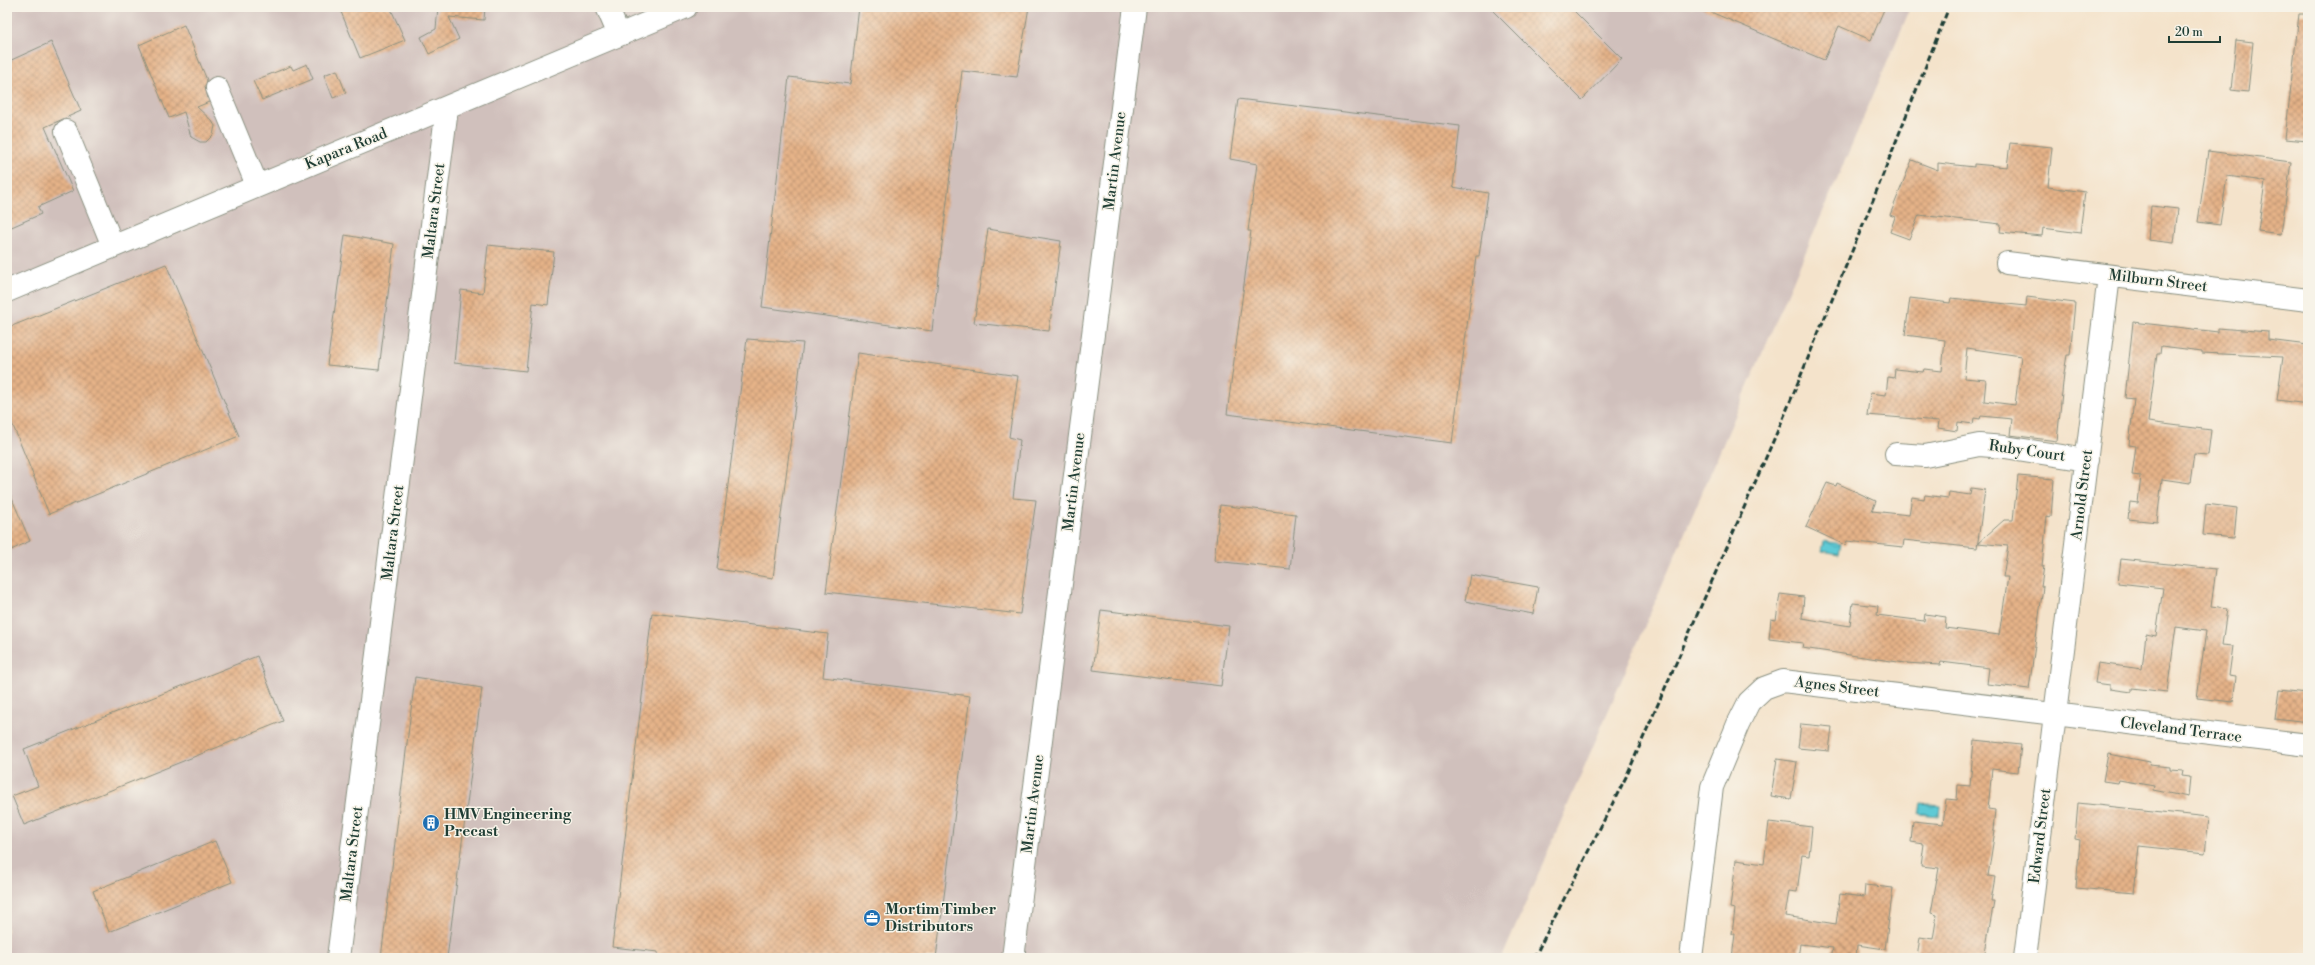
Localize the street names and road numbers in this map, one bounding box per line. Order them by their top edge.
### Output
street label: Martin Avenue [1100,110,1130,212]
street label: Kapara Road [302,124,390,174]
street label: Maltara Street [419,161,449,260]
street label: Milburn Street [2108,266,2209,297]
street label: Martin Avenue [1059,431,1089,533]
street label: Ruby Court [1987,436,2067,466]
street label: Arnold Street [2067,448,2097,542]
street label: Maltara Street [378,483,408,582]
street label: Agnes Street [1792,672,1881,702]
street label: Cleveland Terrace [2119,713,2243,747]
street label: Martin Avenue [1018,753,1048,855]
street label: Edward Street [2025,787,2055,885]
street label: Maltara Street [337,804,367,903]

